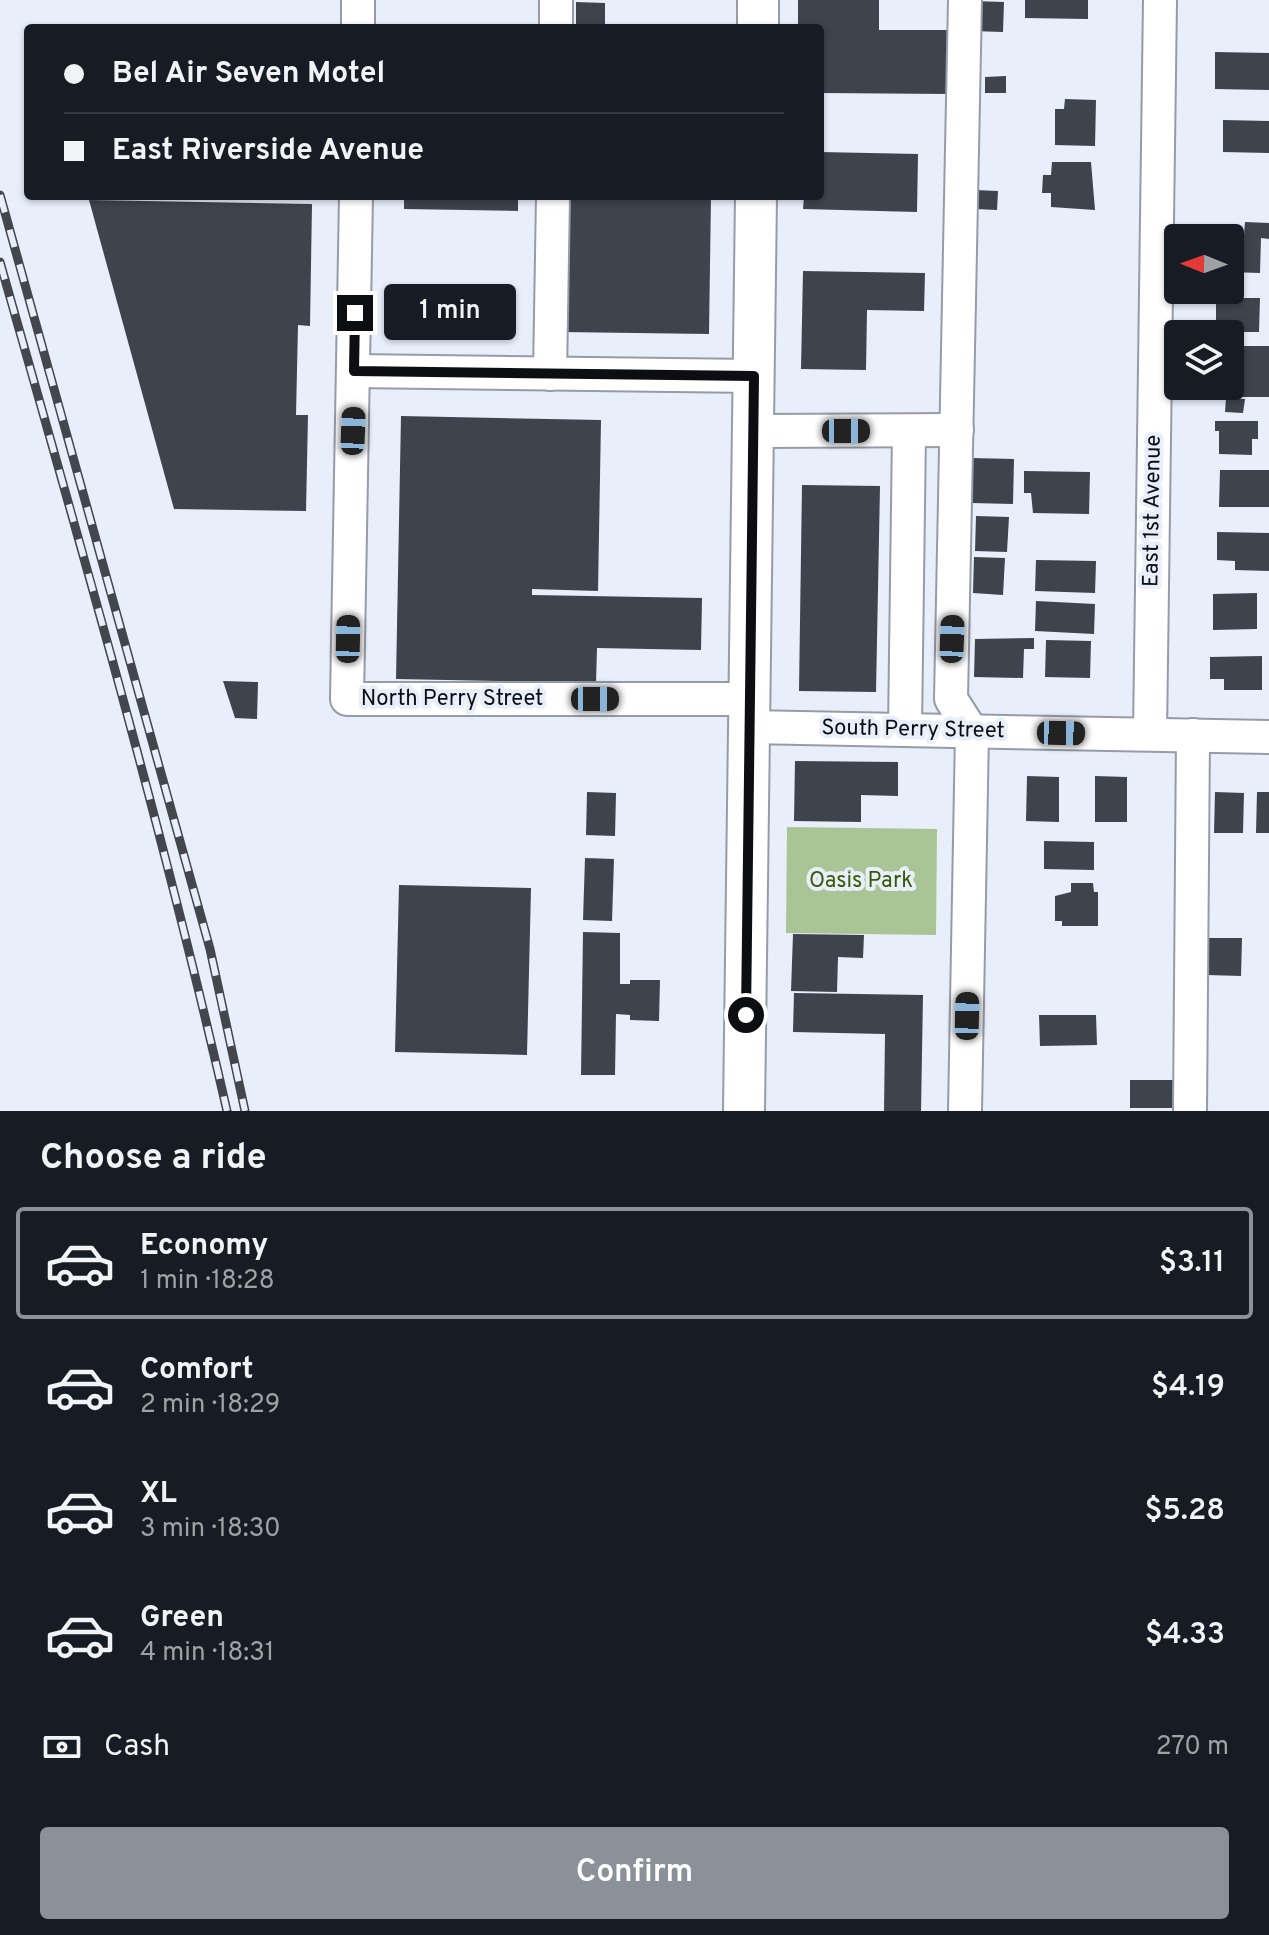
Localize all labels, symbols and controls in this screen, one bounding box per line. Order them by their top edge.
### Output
text: Bel Air Seven Motel [112,56,385,93]
text: East Riverside Avenue [112,133,424,170]
north arrow [1164,224,1244,304]
map controls [1164,224,1244,400]
callout: 1 min [383,285,515,341]
route end [337,295,373,331]
text: 1 min [419,295,481,328]
button: layers [1164,320,1244,400]
car [340,407,366,455]
car [822,419,870,443]
street label: East 1st Avenue [1138,435,1168,587]
car [336,615,360,663]
car [939,615,965,663]
street label: North Perry Street [361,686,543,713]
car [571,687,619,711]
street label: South Perry Street [821,715,1005,745]
car [1037,721,1085,745]
park label: Oasis Park [809,868,913,895]
car [955,992,979,1040]
route start [728,997,764,1033]
text: Choose a ride [40,1136,266,1182]
icon: car [44,1227,116,1299]
text: Economy [140,1228,268,1265]
text: $3.11 [1159,1245,1225,1282]
text: 1 min · 18:28 [140,1265,275,1298]
icon: car [44,1351,116,1423]
text: Comfort [140,1352,253,1389]
text: $4.19 [1151,1369,1225,1406]
text: 2 min · 18:29 [140,1389,280,1422]
icon: car [44,1475,116,1547]
text: XL [140,1476,177,1513]
text: $5.28 [1144,1493,1225,1530]
text: 3 min · 18:30 [140,1513,281,1546]
icon: car [44,1599,116,1671]
text: Green [140,1600,224,1637]
text: $4.33 [1145,1617,1225,1654]
text: 4 min · 18:31 [140,1637,274,1670]
icon: cash [40,1725,84,1769]
text: Cash [104,1729,170,1766]
text: 270 m [1156,1731,1229,1764]
button: Confirm [40,1827,1229,1919]

